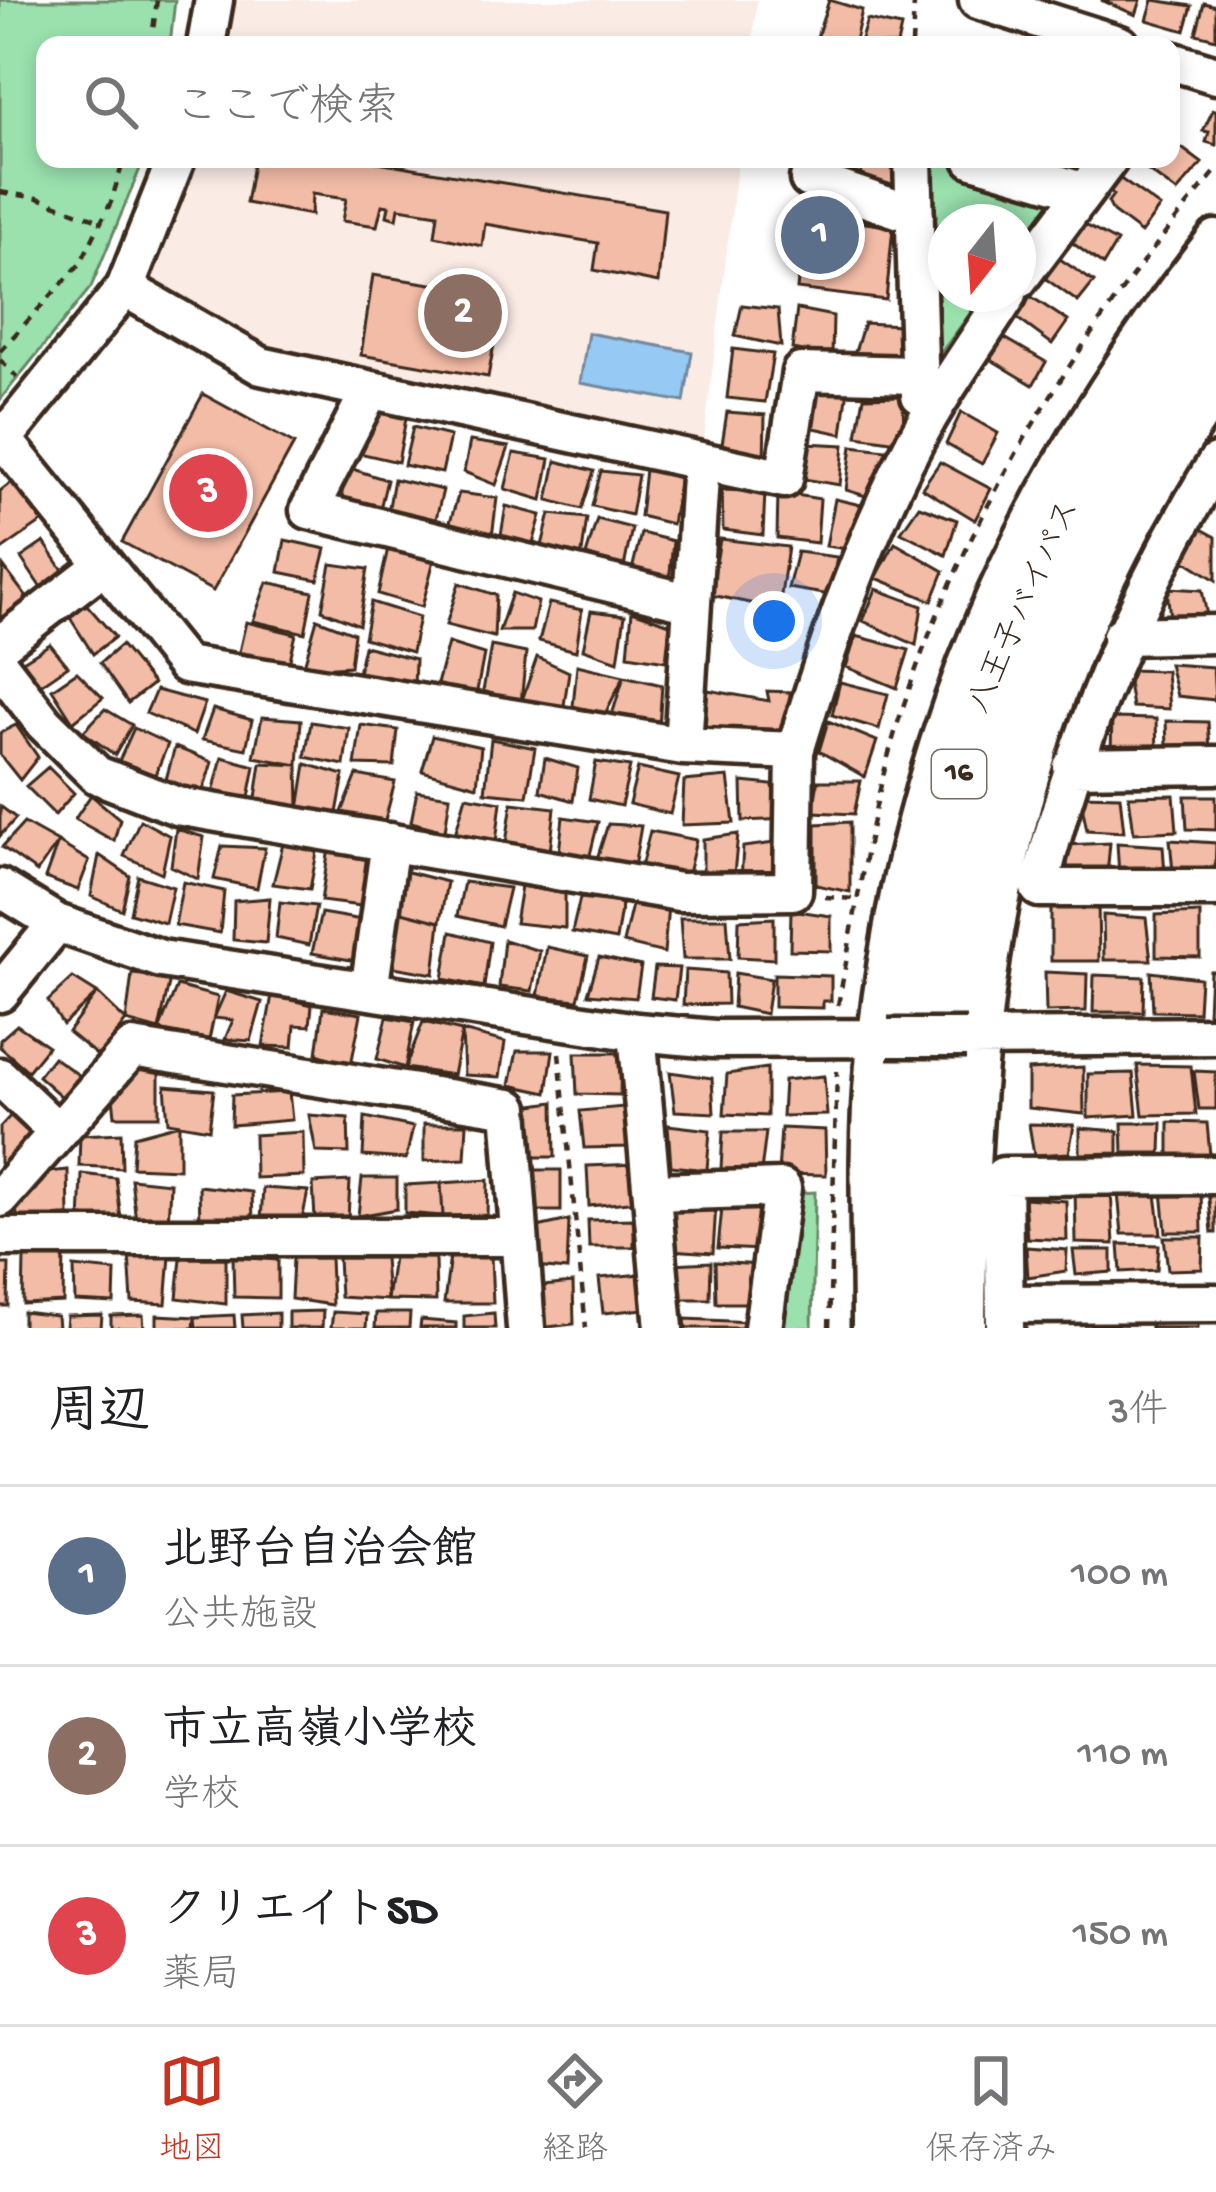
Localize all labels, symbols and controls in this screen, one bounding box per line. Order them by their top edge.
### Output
search box [36,36,1180,168]
icon: search [78,69,144,135]
text: ここで検索 [174,84,399,137]
pin: 1 [781,190,859,280]
north arrow [928,204,1036,312]
pin: 2 [424,268,502,358]
pin: 3 [169,448,247,538]
street label: 八王子バイパス [962,494,1090,720]
your location [744,591,804,651]
road number: 16 [932,750,986,798]
text: 周辺 [48,1386,150,1446]
text: 3件 [1109,1391,1168,1437]
text: 北野台自治会館 [162,1527,477,1580]
text: 1 [79,1553,95,1599]
text: 100 m [1071,1553,1168,1599]
text: 公共施設 [162,1595,318,1641]
text: 市立高嶺小学校 [162,1707,477,1760]
text: 2 [77,1733,97,1779]
text: 110 m [1077,1733,1168,1779]
text: 学校 [162,1775,240,1821]
text: クリエイトSD [162,1887,437,1940]
text: 3 [77,1913,97,1959]
text: 150 m [1073,1913,1168,1959]
text: 薬局 [162,1955,240,2001]
tab: 地図 [159,2048,225,2171]
tab: 経路 [542,2048,608,2171]
tab: 保存済み [925,2048,1057,2171]

